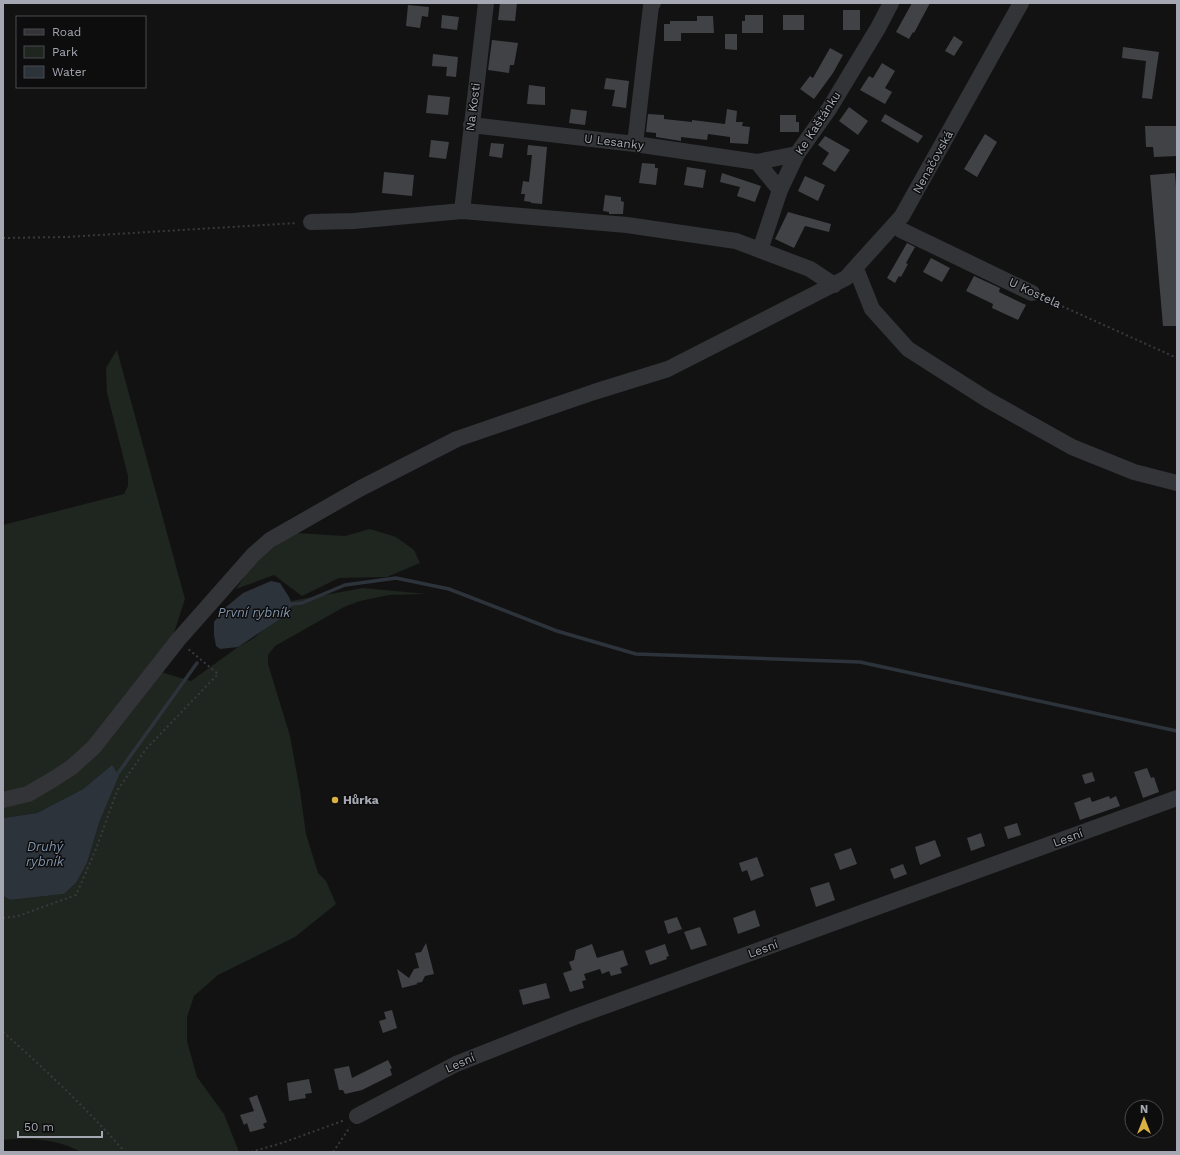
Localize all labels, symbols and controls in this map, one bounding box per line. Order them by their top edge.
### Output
legend [16,16,146,88]
text: Road [52,25,81,39]
text: Park [52,45,78,59]
text: Water [52,65,87,79]
street label: Na Kosti [463,82,483,132]
street label: Ke Kaštánku [792,89,844,157]
street label: Nenačovská [910,128,956,196]
street label: U Lesanky [583,131,645,153]
street label: U Kostela [1007,275,1063,311]
water label: První rybník [218,605,291,620]
place label: Hůrka [343,793,379,807]
marker: Hůrka [330,795,340,805]
street label: Lesní [1051,826,1085,850]
water label: Druhý rybník [26,839,65,869]
street label: Lesní [746,937,780,961]
street label: Lesní [443,1050,477,1076]
north arrow [1124,1099,1164,1139]
text: N [1140,1103,1148,1116]
scale bar [18,1113,102,1139]
text: 50 m [24,1120,54,1134]

